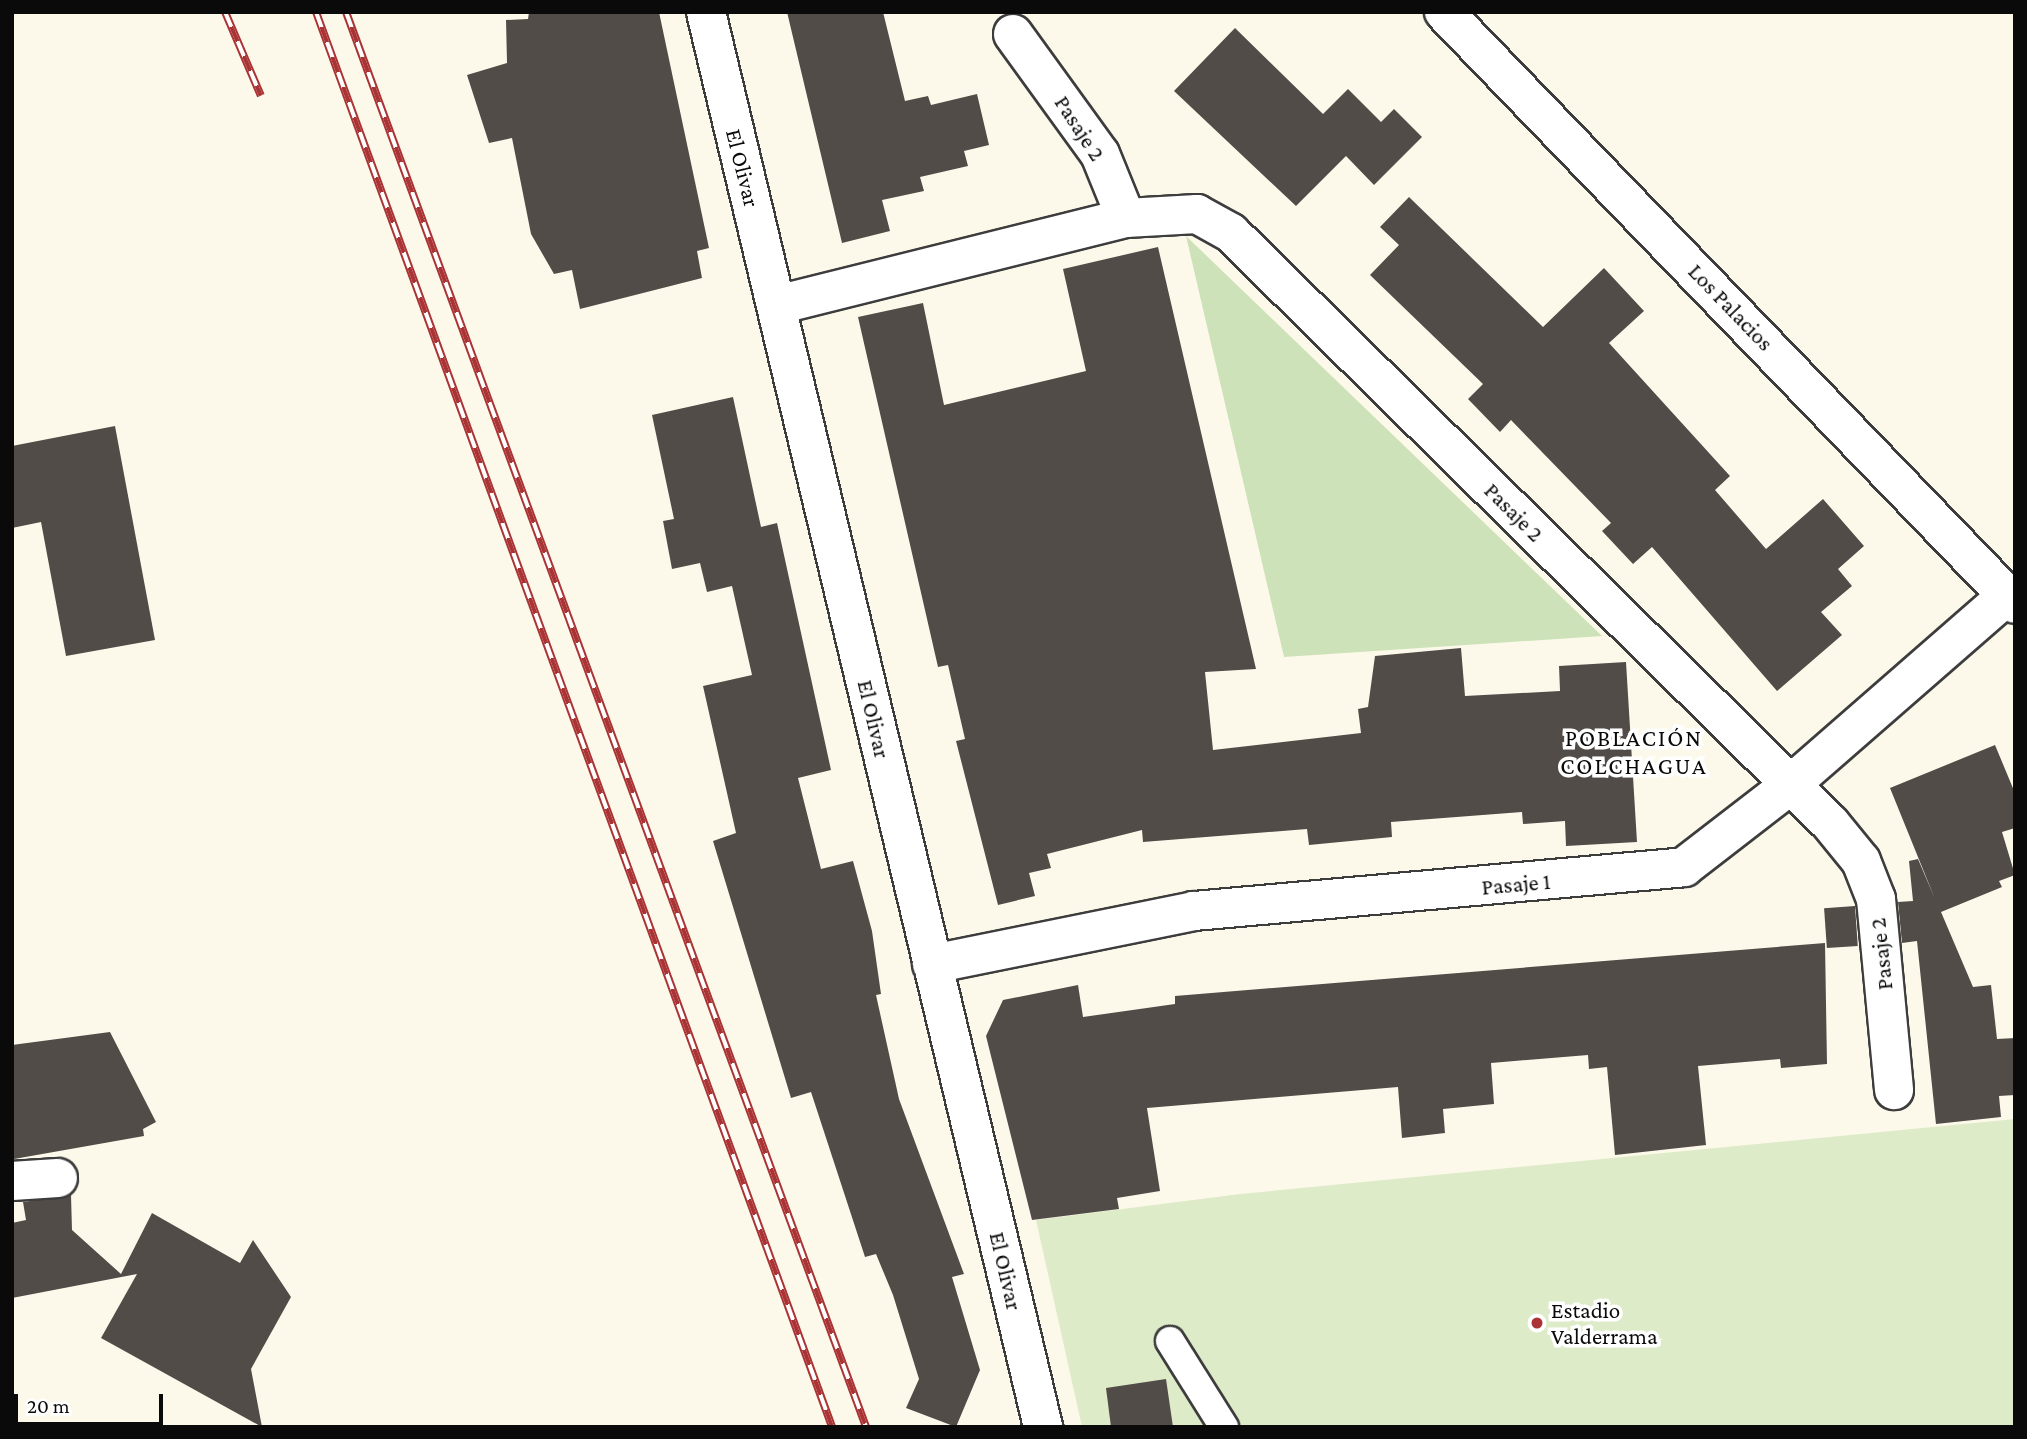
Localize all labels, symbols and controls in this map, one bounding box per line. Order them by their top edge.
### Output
street label: Pasaje 2 [1049,90,1111,166]
street label: El Olivar [720,126,766,210]
street label: Los Palacios [1683,258,1779,356]
street label: Pasaje 2 [1479,477,1549,547]
street label: El Olivar [852,677,896,761]
district label: POBLACIÓN COLCHAGUA [1561,724,1707,780]
street label: Pasaje 1 [1480,867,1552,901]
street label: Pasaje 2 [1863,917,1899,991]
street label: El Olivar [984,1229,1028,1313]
place label: Estadio Valderrama [1551,1296,1658,1350]
marker: Estadio Valderrama [1529,1315,1545,1331]
scale bar [18,1380,166,1424]
text: 20 m [27,1394,70,1418]

